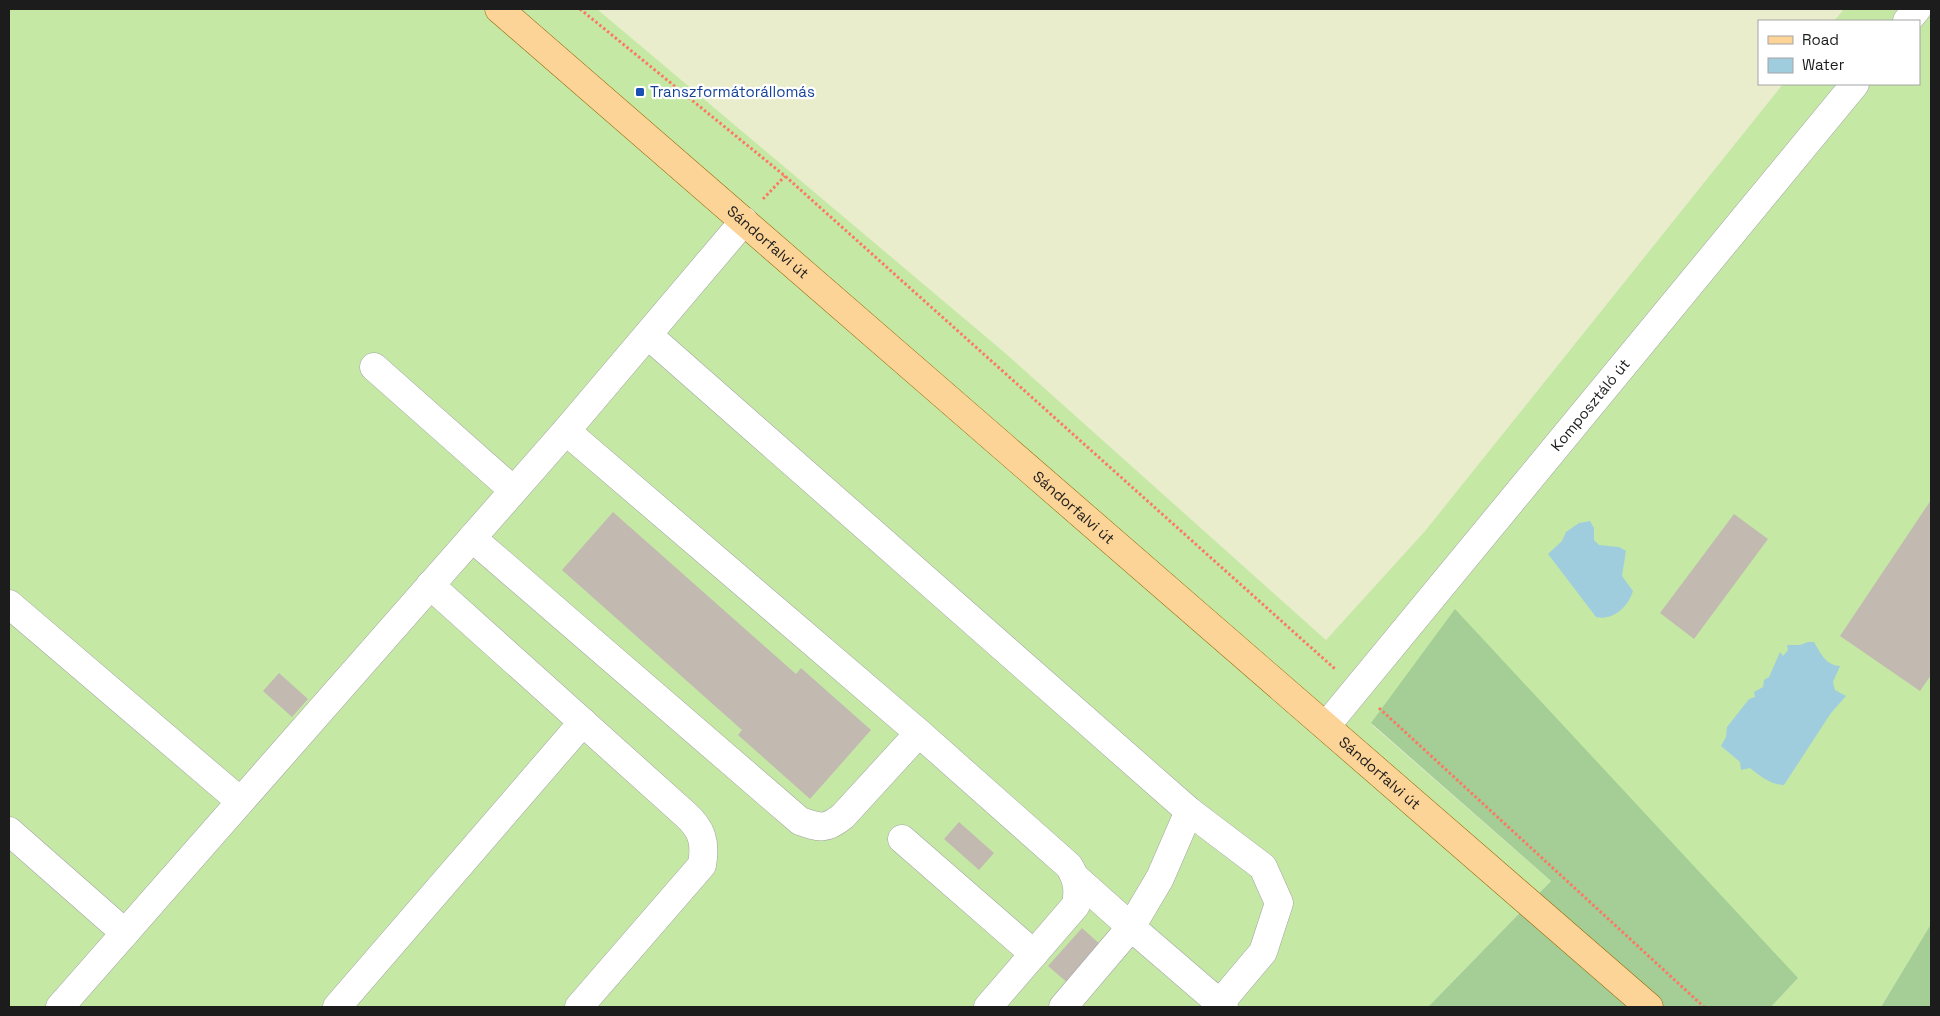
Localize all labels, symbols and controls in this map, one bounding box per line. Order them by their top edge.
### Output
legend [1758,20,1920,85]
text: Road [1802,30,1839,49]
text: Water [1802,55,1845,74]
place label: Transzformátorállomás [650,82,815,101]
marker: Transzformátorállomás [634,86,646,98]
street label: Sándorfalvi út [723,201,813,283]
street label: Komposztáló út [1547,354,1634,455]
street label: Sándorfalvi út [1029,467,1119,548]
street label: Sándorfalvi út [1335,732,1425,814]

